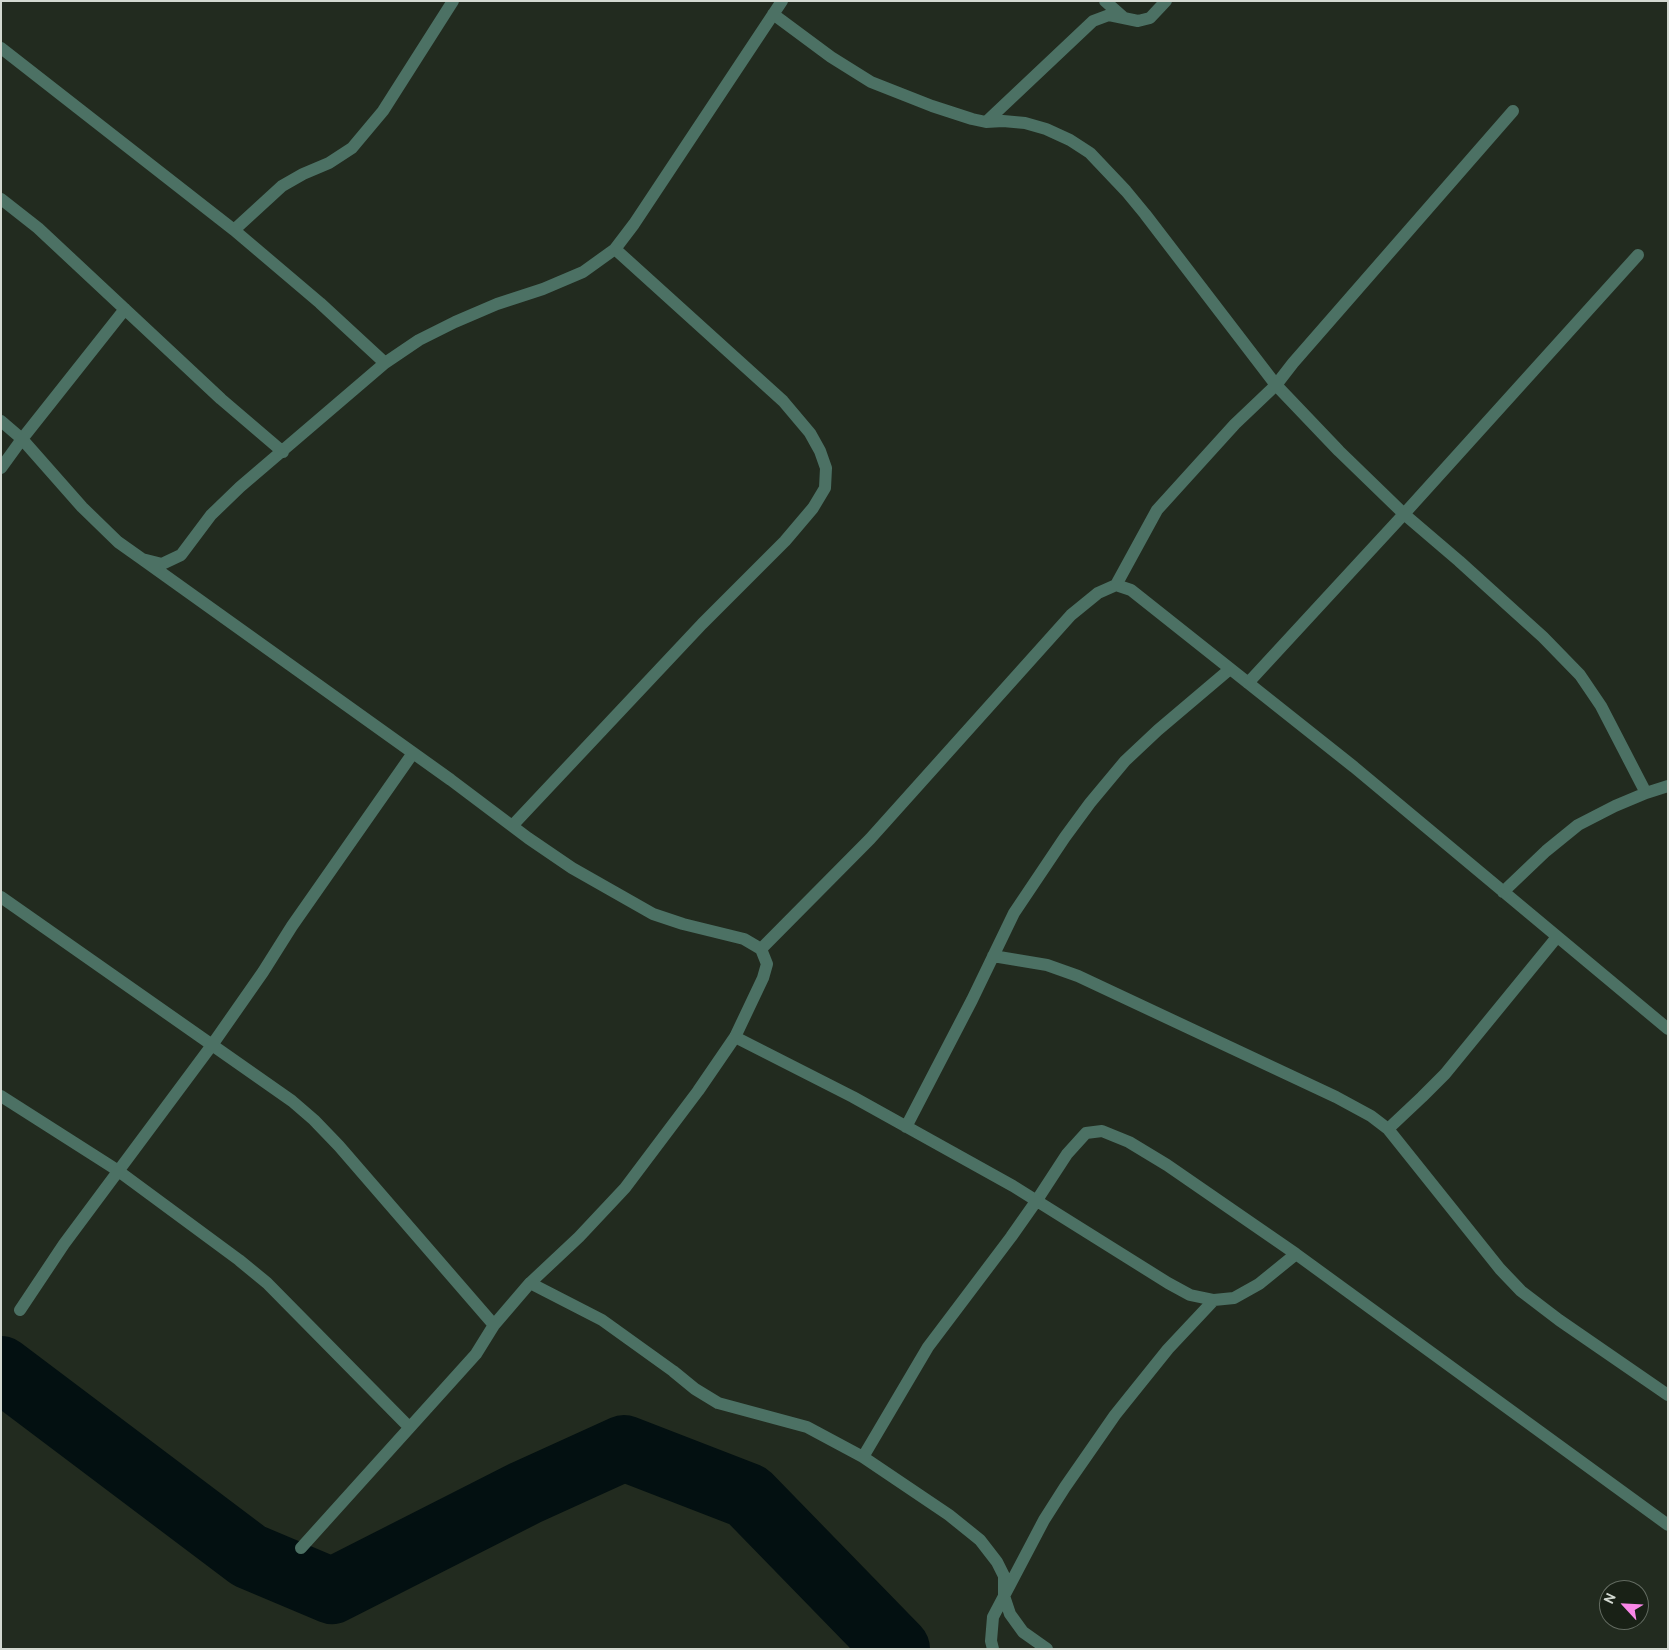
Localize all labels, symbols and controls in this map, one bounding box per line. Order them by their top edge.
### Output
north arrow [1599,1580,1649,1630]
text: N [1601,1591,1621,1607]

